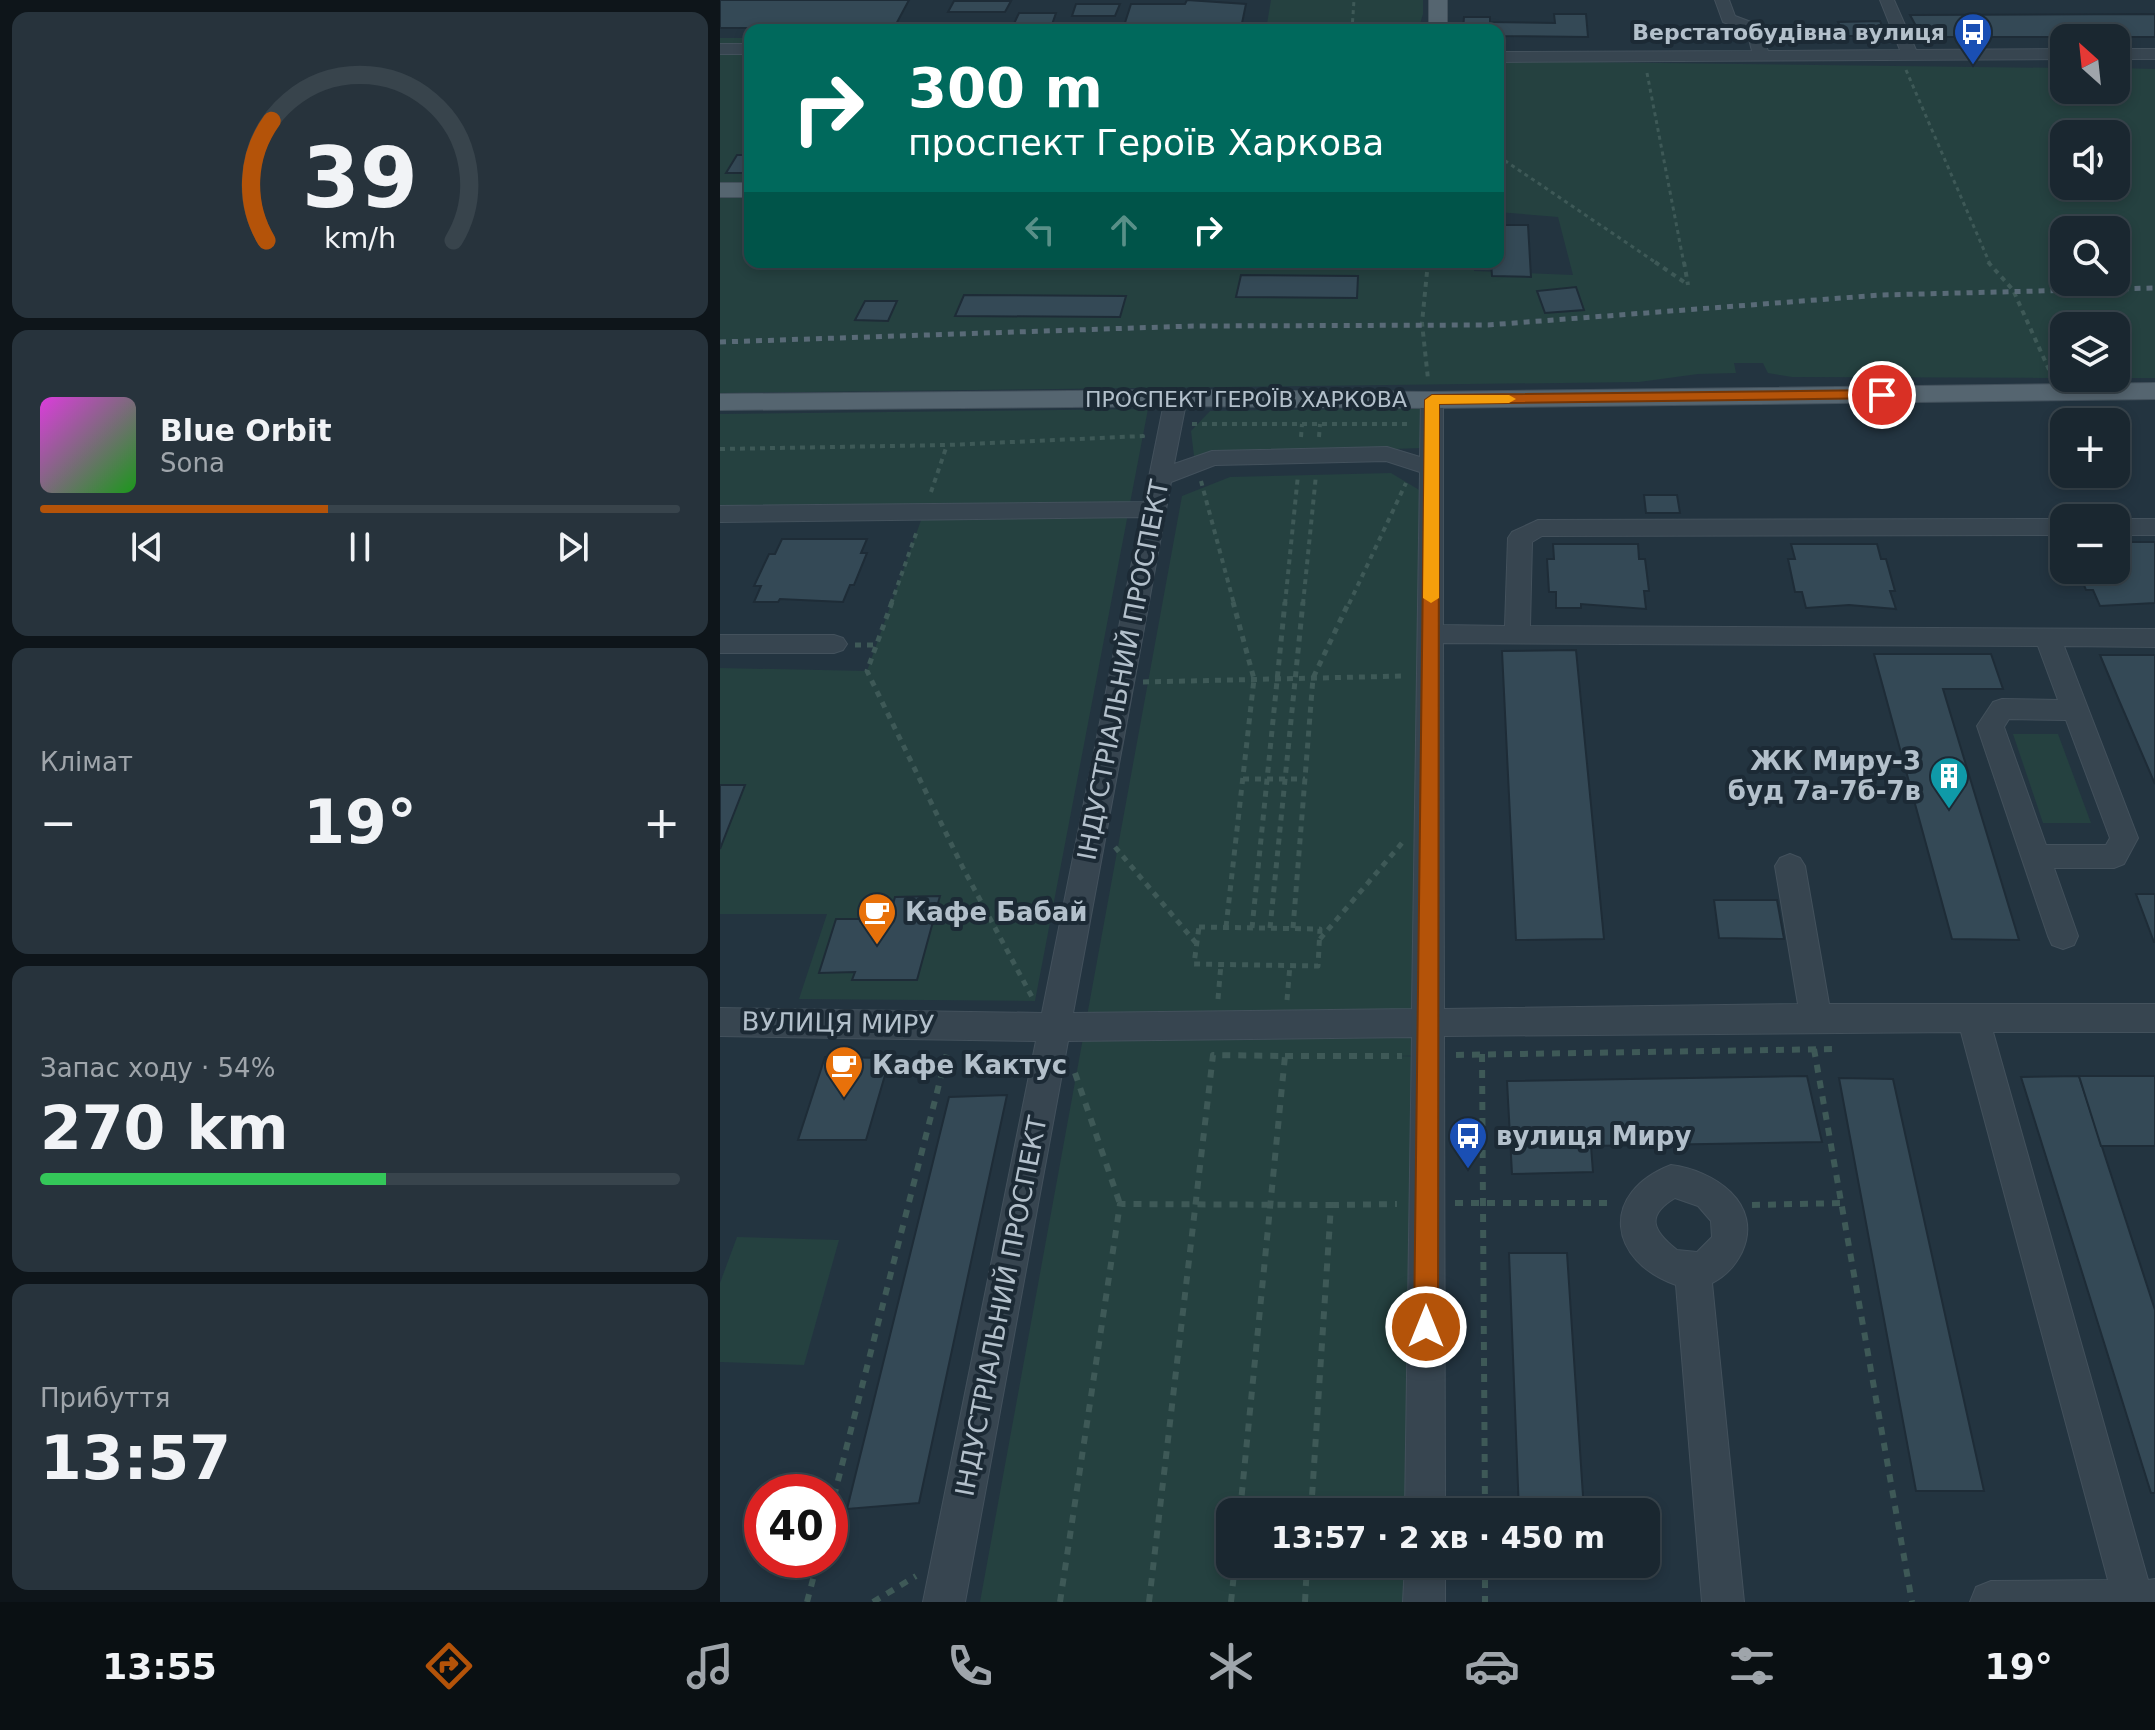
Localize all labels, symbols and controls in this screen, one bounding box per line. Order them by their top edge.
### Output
bus stop icon: Верстатобудівна вулиця [1952,11,1994,66]
place label: Верстатобудівна вулиця [1632,20,1945,45]
north arrow [2050,24,2130,104]
map controls [2050,24,2130,584]
text: 300 m [908,55,1103,120]
icon: right [776,56,880,160]
button: sound [2050,120,2130,200]
text: проспект Героїв Харкова [908,122,1384,163]
text: 39 [302,130,418,227]
icon: left [1018,208,1062,252]
icon: ahead [1102,208,1146,252]
icon: right [1186,208,1230,252]
button: search [2050,216,2130,296]
text: km/h [324,221,396,255]
button: layers [2050,312,2130,392]
pin [1848,361,1916,429]
icon: arrive [1860,373,1904,417]
street label: ПРОСПЕКТ ГЕРОЇВ ХАРКОВА [1085,387,1407,412]
button: + [2050,408,2130,488]
text: Blue Orbit [160,413,332,448]
text: Sona [160,448,225,478]
street label: ІНДУСТРІАЛЬНИЙ ПРОСПЕКТ [1070,477,1175,863]
button: − [2050,504,2130,584]
icon: previous [125,525,169,569]
icon: pause [338,525,382,569]
icon: next [551,525,595,569]
place label: ЖК Миру-3 буд 7а-7б-7в [1728,746,1921,806]
text: Клімат [40,747,133,777]
building icon: ЖК Миру-3 буд 7а-7б-7в [1928,755,1970,810]
text: 19° [303,787,417,857]
text: − [40,797,77,848]
text: + [643,797,680,848]
cafe icon: Кафе Бабай [856,891,898,946]
place label: Кафе Бабай [905,897,1088,927]
street label: ВУЛИЦЯ МИРУ [741,1006,935,1040]
cafe icon: Кафе Кактус [823,1044,865,1099]
place label: Кафе Кактус [872,1050,1067,1080]
text: Запас ходу · 54% [40,1053,275,1083]
text: 270 km [40,1093,289,1163]
street label: ІНДУСТРІАЛЬНИЙ ПРОСПЕКТ [948,1113,1053,1499]
bus stop icon: вулиця Миру [1447,1115,1489,1170]
place label: вулиця Миру [1496,1121,1691,1151]
position arrow [1384,1285,1468,1369]
text: Прибуття [40,1383,170,1413]
text: 13:57 [40,1423,231,1493]
speed limit sign: 40 [744,1474,848,1578]
text: 13:57 · 2 хв · 450 m [1271,1520,1605,1555]
icon: directions [421,1638,477,1694]
icon: music [682,1638,738,1694]
icon: phone [942,1638,998,1694]
icon: climate [1203,1638,1259,1694]
icon: car [1464,1638,1520,1694]
icon: filters [1724,1638,1780,1694]
text: 13:55 [102,1646,217,1687]
text: 19° [1985,1646,2053,1687]

